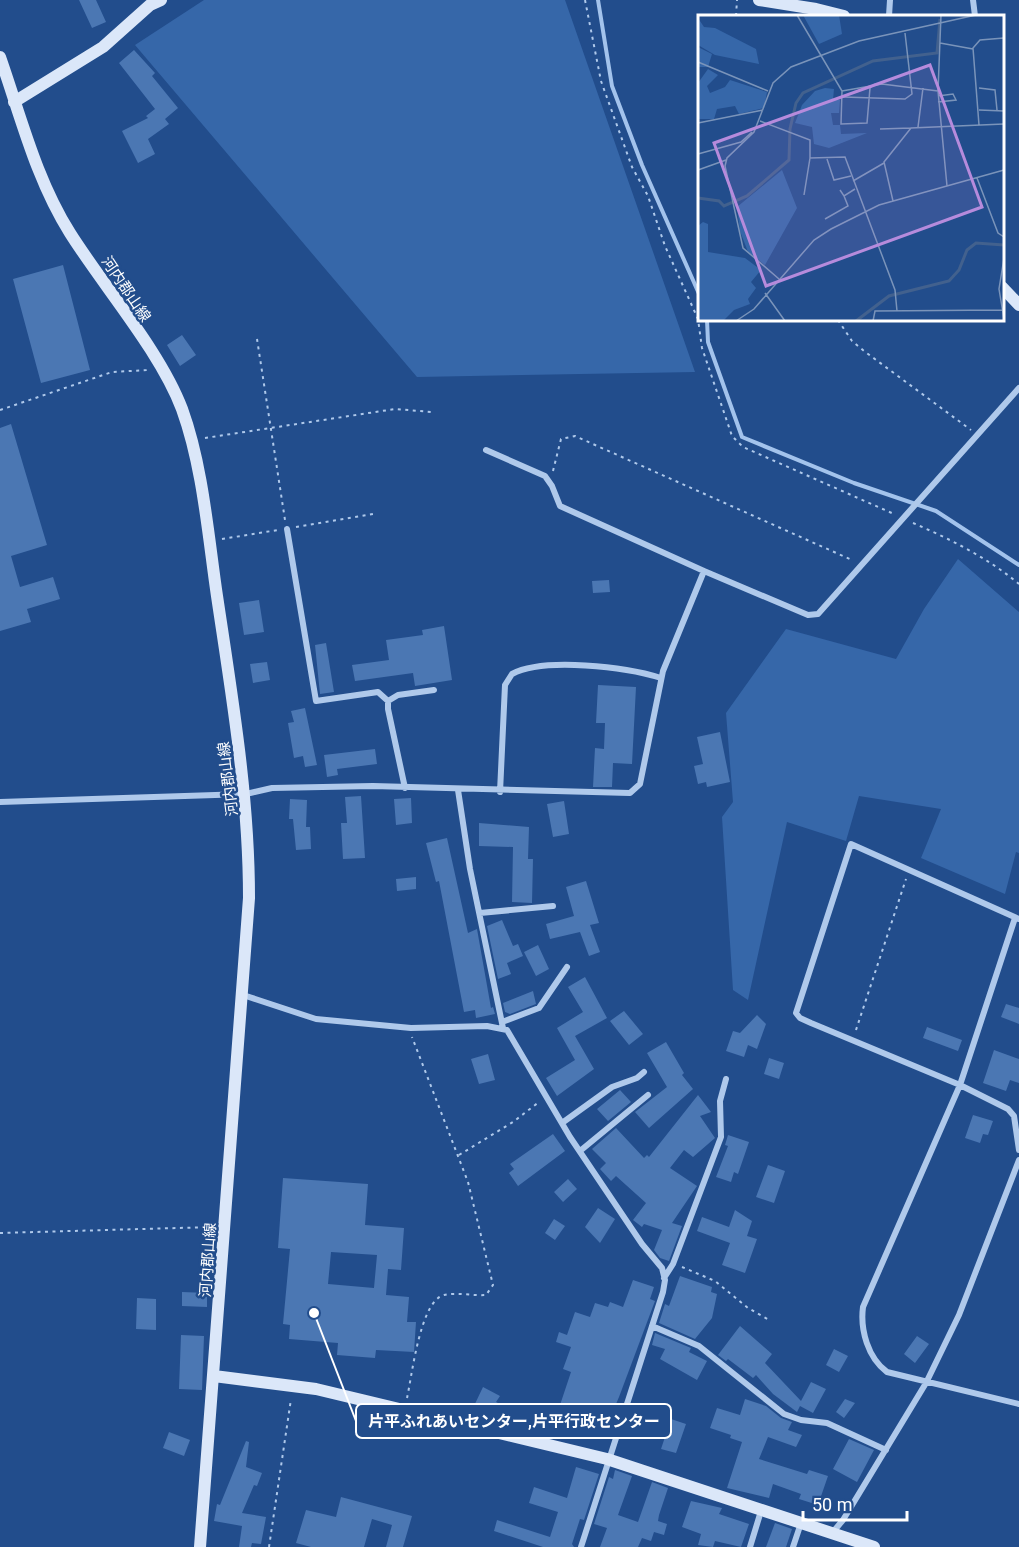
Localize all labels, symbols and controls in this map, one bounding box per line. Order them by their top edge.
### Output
inset map [698,15,1004,321]
street label: 河内郡山線 [98,253,154,325]
street label: 河内郡山線 [214,741,242,817]
street label: 河内郡山線 [196,1222,220,1298]
callout: 片平ふれあいセンター,片平行政センター [356,1404,671,1438]
text: 片平ふれあいセンター,片平行政センター [368,1412,660,1431]
scale bar [803,1484,906,1522]
text: 50 m [812,1494,852,1515]

